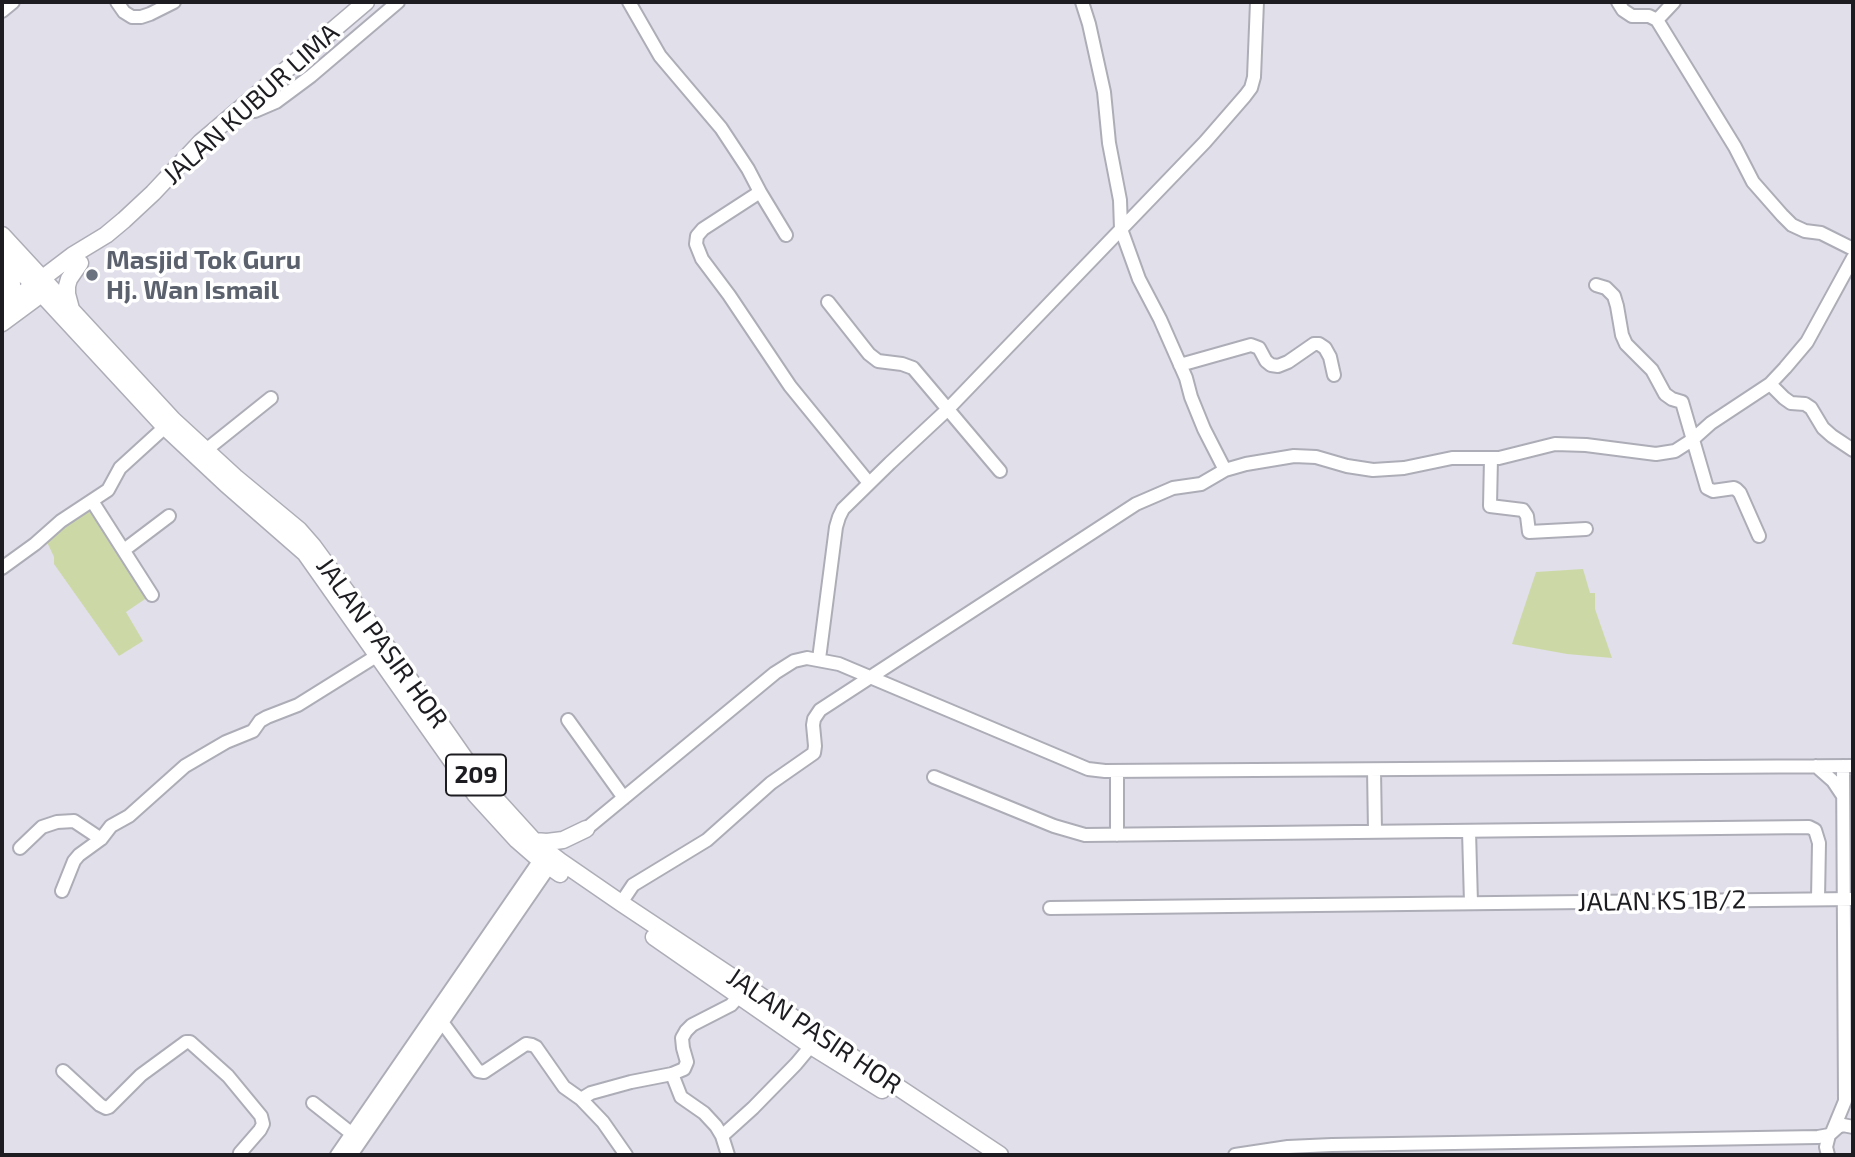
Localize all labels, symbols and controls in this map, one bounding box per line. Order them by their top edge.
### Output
street label: JALAN KUBUR LIMA [157,17,345,191]
place label: Masjid Tok Guru Hj. Wan Ismail [106,244,301,306]
marker: Masjid Tok Guru Hj. Wan Ismail [84,267,100,283]
street label: JALAN PASIR HOR [310,552,454,734]
road number: 209 [446,754,506,796]
street label: JALAN KS 1B/2 [1577,884,1747,918]
street label: JALAN PASIR HOR [721,961,907,1101]

